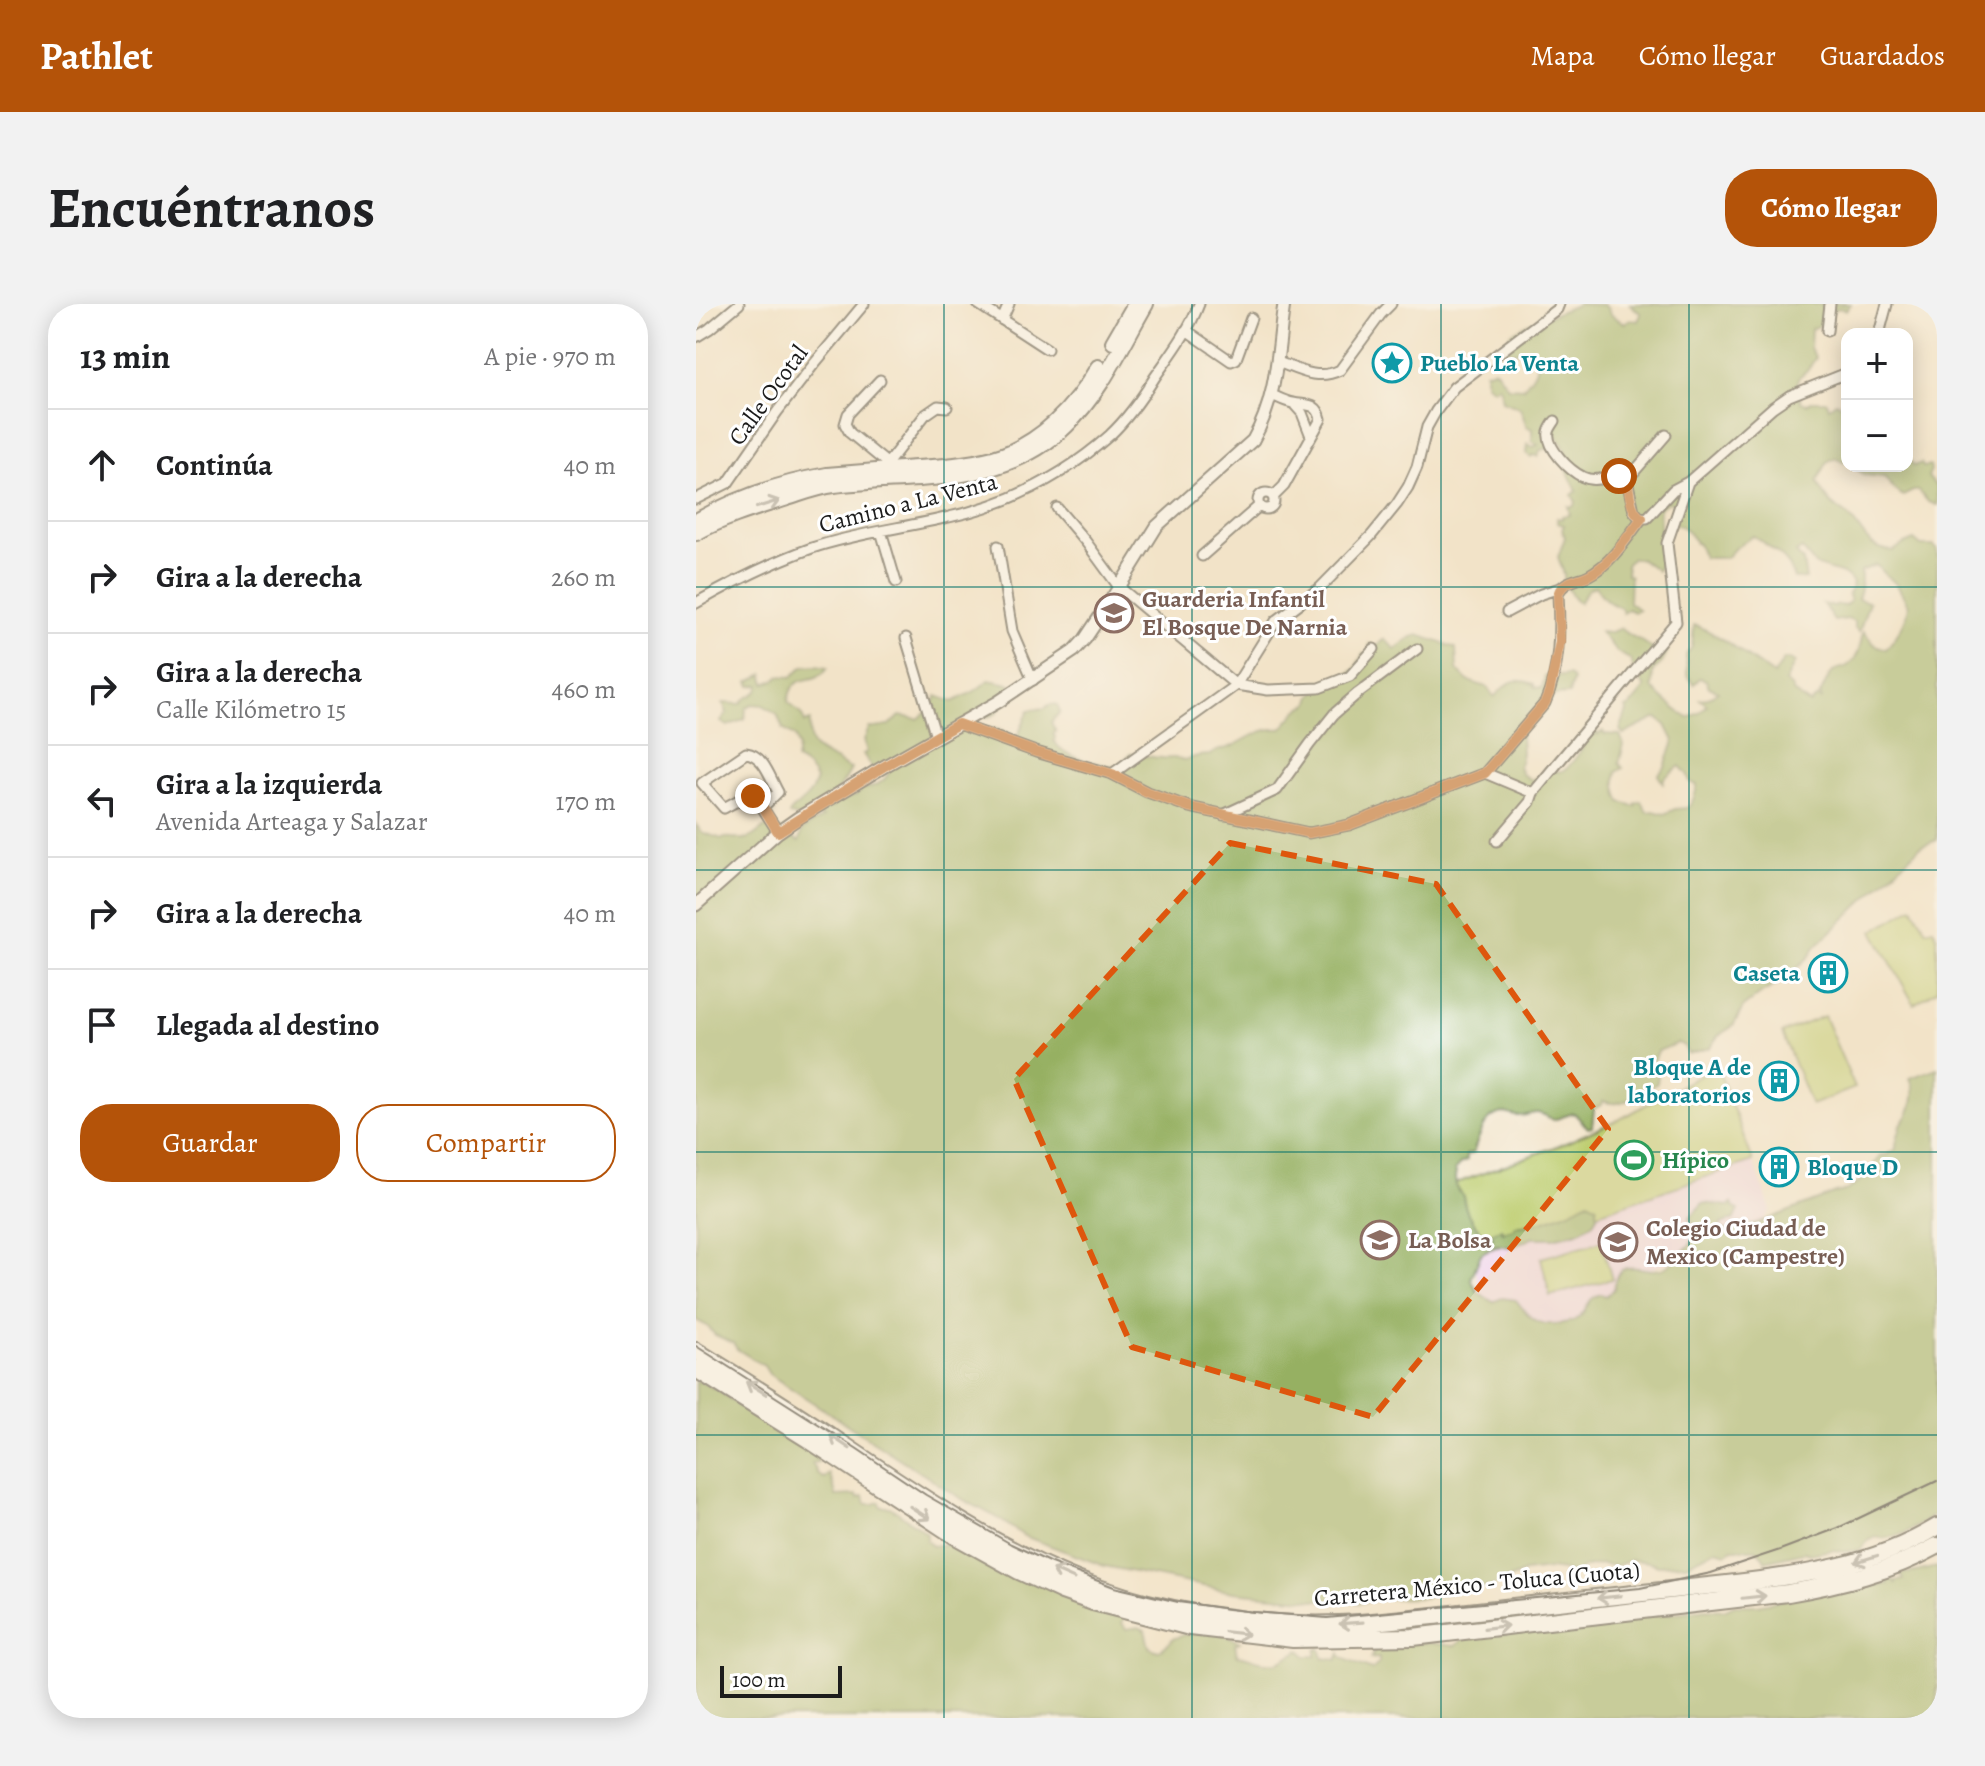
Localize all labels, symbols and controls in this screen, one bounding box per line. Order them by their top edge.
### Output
text: Pathlet [40,30,153,82]
text: Mapa [1531,37,1595,75]
text: Cómo llegar [1639,37,1776,75]
text: Guardados [1820,37,1945,75]
button: Cómo llegar [1725,169,1937,247]
text: Encuéntranos [48,170,375,246]
map controls [1841,328,1913,472]
button: + [1841,328,1913,400]
text: 13 min [80,333,170,380]
street label: Calle Ocotal [721,338,815,452]
text: A pie · 970 m [484,339,616,374]
place icon: Pueblo La Venta [1371,342,1413,384]
place label: Pueblo La Venta [1420,347,1579,379]
button: − [1841,400,1913,472]
icon: ahead [80,443,124,487]
text: Continúa [156,445,273,485]
text: 40 m [564,448,616,483]
route start [1601,458,1637,494]
street label: Camino a La Venta [815,465,1001,541]
one-way arrow [755,496,781,511]
icon: right [80,555,124,599]
text: Gira a la derecha [156,557,362,597]
text: 260 m [551,560,616,595]
place label: Guarderia Infantil El Bosque De Narnia [1142,583,1348,643]
school or university icon: Guarderia Infantil El Bosque De Narnia [1093,592,1135,634]
text: Gira a la derecha [156,652,362,692]
icon: right [80,667,124,711]
text: 460 m [552,672,616,707]
text: Calle Kilómetro 15 [156,692,347,727]
text: Gira a la izquierda [156,764,382,804]
route end [735,778,771,814]
icon: left [80,779,124,823]
text: 170 m [556,784,616,819]
text: Avenida Arteaga y Salazar [156,804,428,839]
icon: right [80,891,124,935]
text: Gira a la derecha [156,893,362,933]
text: 40 m [564,896,616,931]
building icon: Caseta [1807,952,1849,994]
place label: Caseta [1733,957,1800,989]
icon: arrive [80,1003,124,1047]
text: Llegada al destino [156,1005,379,1045]
place label: Bloque A de laboratorios [1628,1051,1751,1111]
building icon: Bloque A de laboratorios [1758,1060,1800,1102]
button: Guardar [80,1104,340,1182]
button: Compartir [356,1104,616,1182]
sports icon: Hípico [1613,1139,1655,1181]
place label: Hípico [1662,1144,1729,1176]
building icon: Bloque D [1758,1146,1800,1188]
place label: Bloque D [1807,1151,1898,1183]
place label: Colegio Ciudad de Mexico (Campestre) [1646,1212,1845,1272]
school or university icon: La Bolsa [1359,1219,1401,1261]
school or university icon: Colegio Ciudad de Mexico (Campestre) [1597,1221,1639,1263]
place label: La Bolsa [1408,1224,1492,1256]
one-way arrow [745,1380,768,1396]
one-way arrow [829,1434,851,1451]
one-way arrow [908,1505,931,1521]
one-way arrow [1854,1552,1879,1567]
street label: Carretera México - Toluca (Cuota) [1313,1554,1641,1614]
one-way arrow [1051,1566,1076,1581]
one-way arrow [1596,1589,1623,1604]
one-way arrow [1740,1589,1767,1604]
one-way arrow [1338,1616,1365,1631]
one-way arrow [1483,1619,1508,1634]
one-way arrow [1223,1626,1250,1641]
scale bar [720,1662,842,1698]
text: 100 m [732,1665,786,1695]

